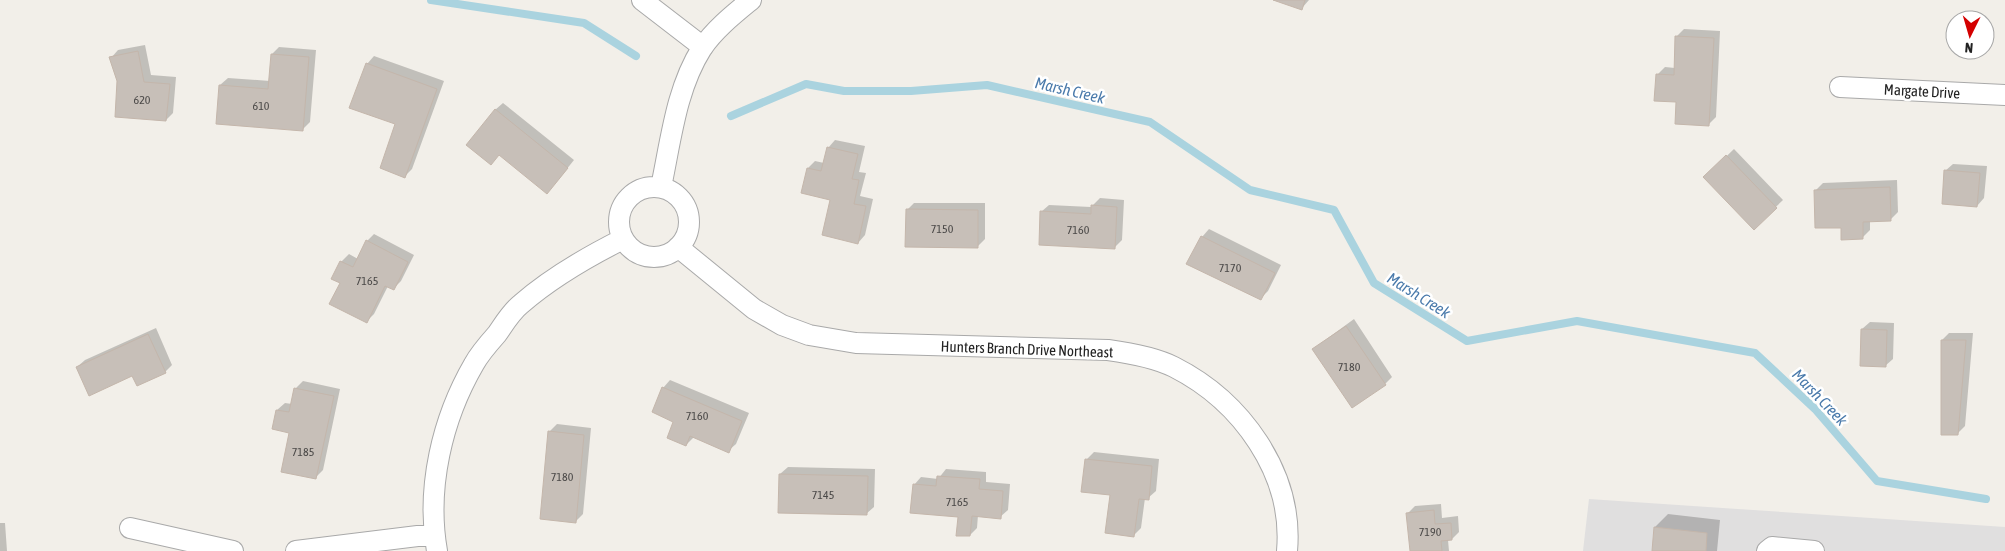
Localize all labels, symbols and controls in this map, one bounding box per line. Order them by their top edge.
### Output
north arrow [1945,10,1995,60]
text: N [1964,40,1974,56]
water label: Marsh Creek [1033,73,1108,107]
street label: Margate Drive [1883,81,1961,101]
house number: 620 [134,93,151,107]
house number: 610 [253,99,270,113]
house number: 7150 [931,222,954,236]
house number: 7160 [1067,223,1090,237]
house number: 7170 [1219,261,1242,275]
water label: Marsh Creek [1384,269,1455,322]
house number: 7165 [356,274,378,288]
street label: Hunters Branch Drive Northeast [940,337,1114,361]
house number: 7180 [1338,360,1361,374]
water label: Marsh Creek [1789,365,1852,430]
house number: 7160 [686,409,709,423]
house number: 7185 [292,445,314,459]
house number: 7180 [551,470,574,484]
house number: 7145 [812,488,834,502]
house number: 7165 [946,495,968,509]
house number: 7190 [1419,525,1442,539]

